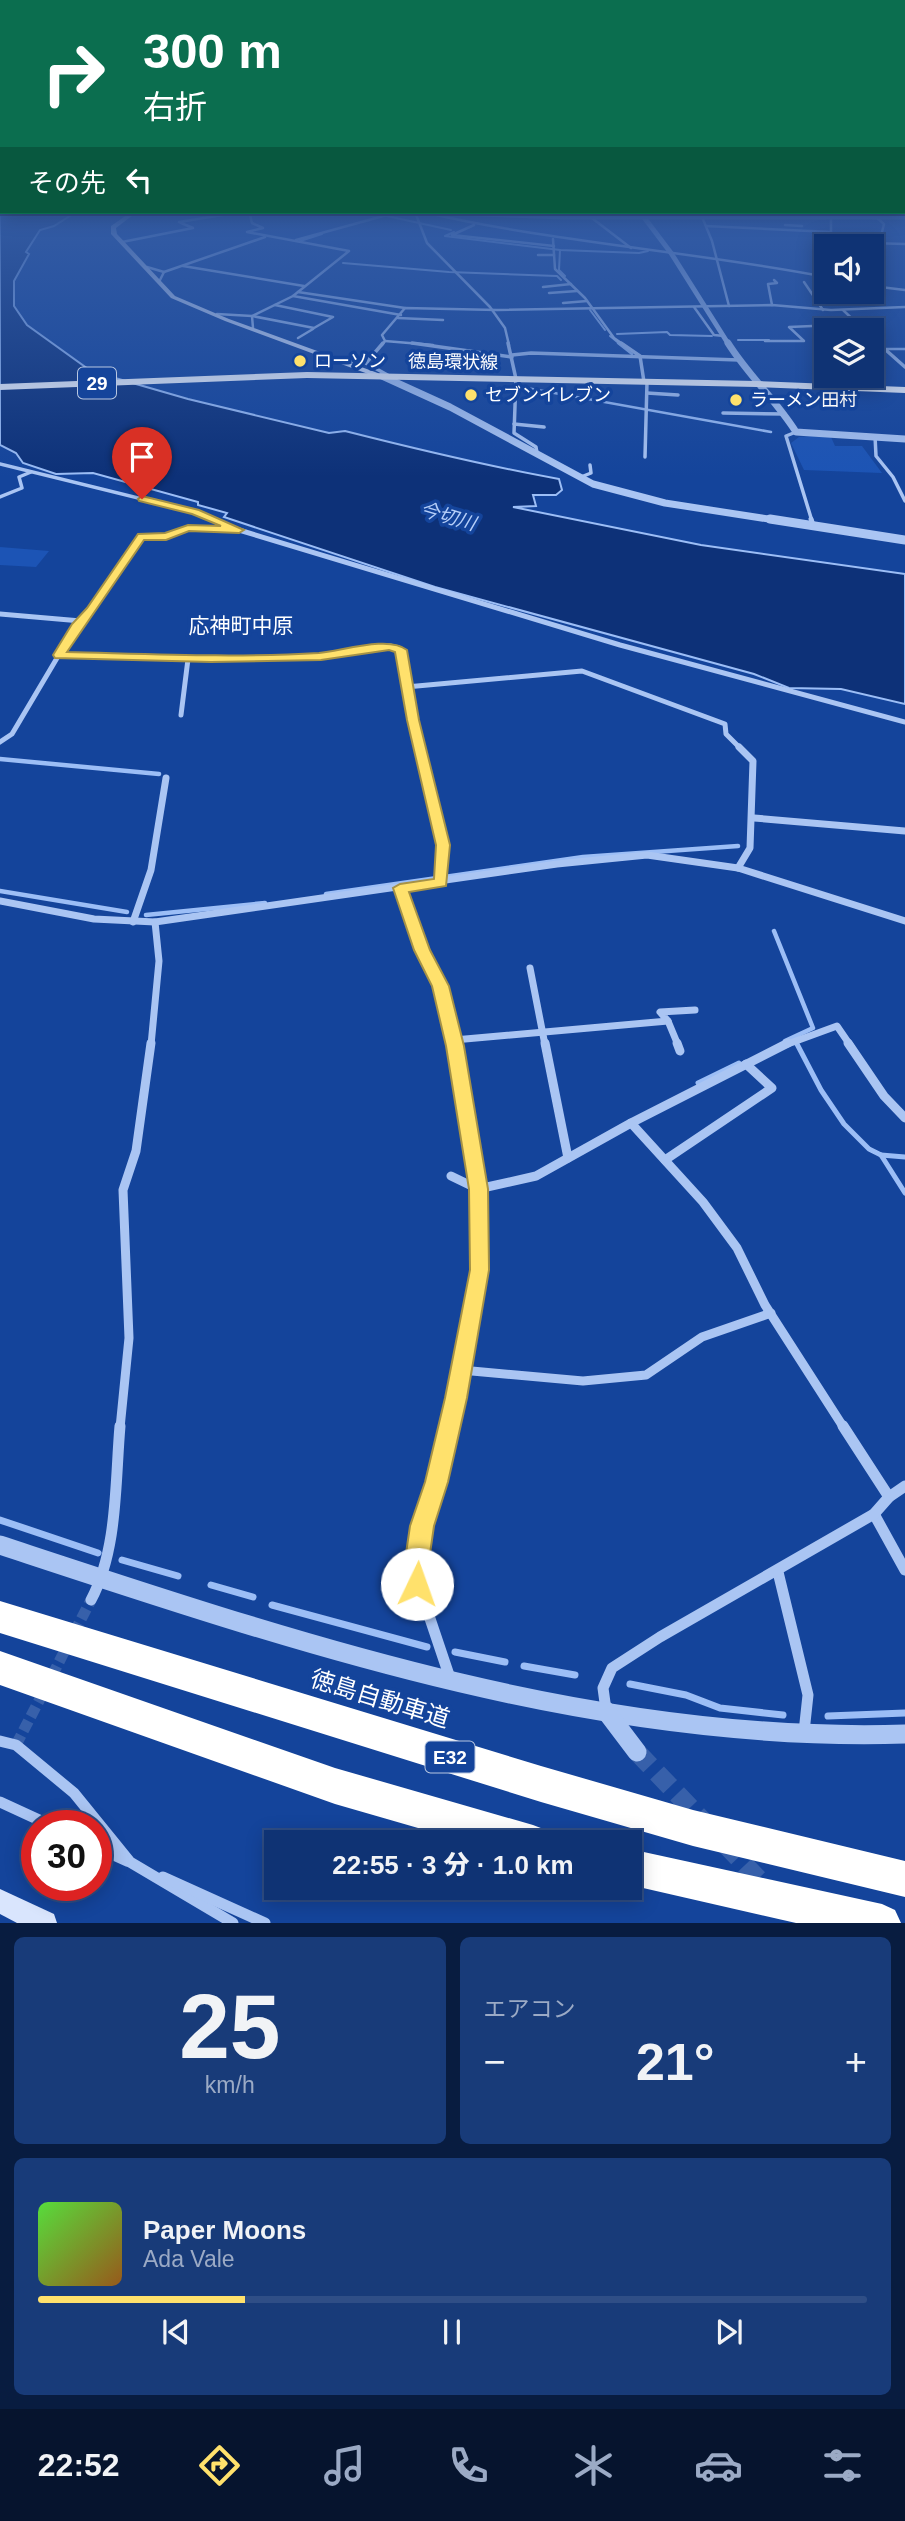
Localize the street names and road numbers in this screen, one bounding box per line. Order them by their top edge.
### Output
street label: 徳島環状線 [408,351,498,373]
road number: 29 [78,368,116,398]
street label: 徳島自動車道 [307,1665,453,1732]
road number: E32 [426,1742,475,1772]

